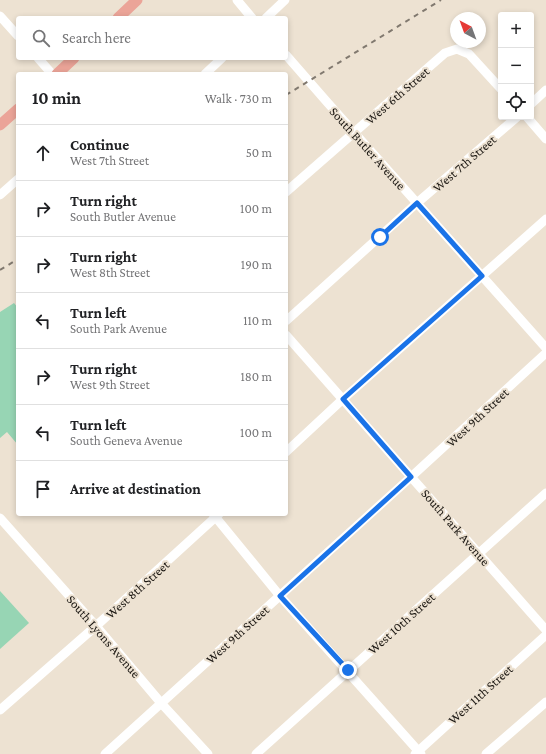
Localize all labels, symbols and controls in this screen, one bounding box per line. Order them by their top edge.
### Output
north arrow [450,12,486,48]
map controls [498,12,534,120]
button: + [498,12,534,48]
search box [16,16,288,60]
icon: search [30,27,52,49]
text: Search here [62,30,131,46]
button: − [498,48,534,84]
street label: West 6th Street [362,63,433,127]
button: locate [498,84,534,120]
text: 10 min [32,89,81,108]
text: Walk · 730 m [205,91,272,106]
street label: South Butler Avenue [327,104,409,193]
street label: West 7th Street [430,131,500,195]
text: Continue [70,137,129,153]
icon: ahead [32,142,54,164]
text: 50 m [246,145,272,160]
text: West 7th Street [70,153,149,168]
text: Turn right [70,193,137,209]
icon: right [32,198,54,220]
text: 100 m [240,201,272,216]
text: South Butler Avenue [70,209,176,224]
route start [371,228,389,246]
text: Turn right [70,249,137,265]
icon: right [32,254,54,276]
text: 190 m [241,257,272,272]
text: West 8th Street [70,265,150,280]
text: Turn left [70,305,126,321]
icon: left [32,310,54,332]
text: 110 m [243,313,272,328]
text: South Park Avenue [70,321,167,336]
text: Turn right [70,361,137,377]
icon: right [32,366,54,388]
text: 180 m [240,369,272,384]
text: West 9th Street [70,377,150,392]
street label: West 9th Street [443,384,512,450]
text: Turn left [70,417,126,433]
icon: left [32,422,54,444]
text: 100 m [240,425,272,440]
text: South Geneva Avenue [70,433,182,448]
icon: arrive [32,478,54,500]
text: Arrive at destination [70,481,201,497]
street label: South Park Avenue [418,486,493,569]
street label: West 8th Street [103,557,173,622]
street label: West 10th Street [365,589,438,657]
street label: South Lyons Avenue [64,592,144,681]
street label: West 9th Street [203,602,272,667]
route end [339,661,357,679]
street label: West 11th Street [445,661,516,727]

